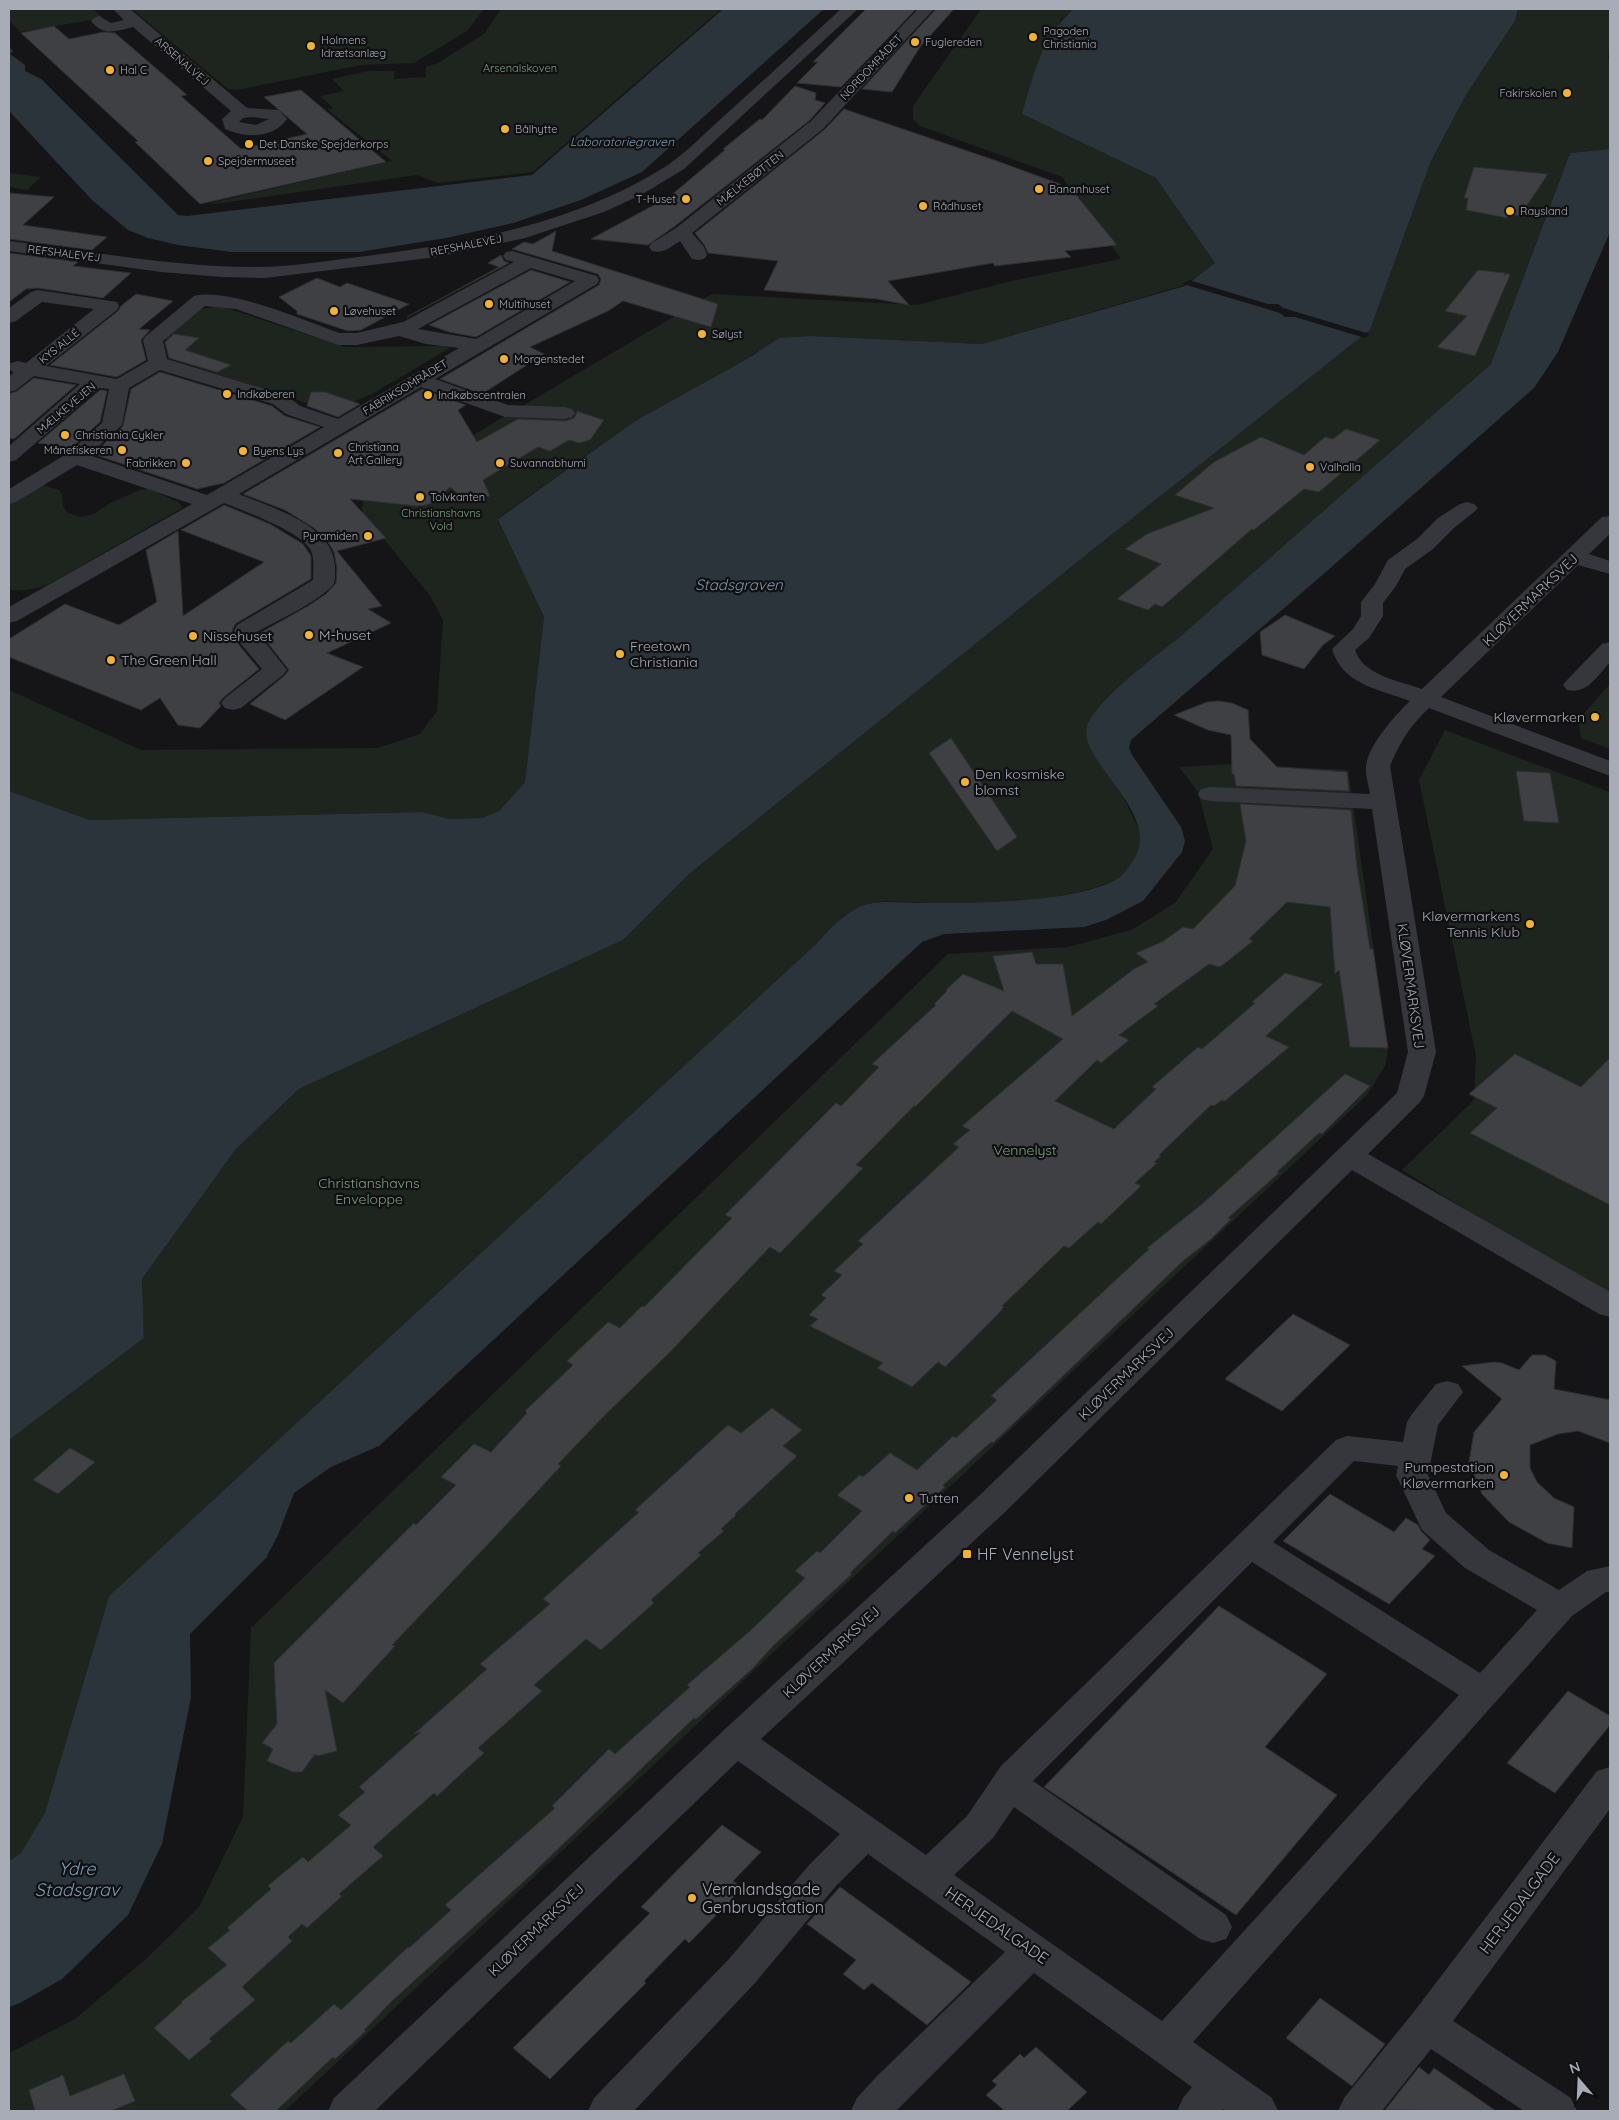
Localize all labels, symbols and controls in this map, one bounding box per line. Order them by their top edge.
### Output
place label: Pagoden Christiania [1043,24,1096,51]
street label: NORDOMRÅDET [837,31,905,103]
marker: Pagoden Christiania [1027,31,1039,43]
place label: Holmens Idrætsanlæg [321,33,386,60]
street label: ARSENALVEJ [152,34,212,88]
place label: Fuglereden [925,35,982,49]
marker: Fuglereden [909,36,921,48]
marker: Holmens Idrætsanlæg [305,40,317,52]
park label: Arsenalskoven [483,61,557,75]
place label: Hal C [120,63,147,77]
marker: Hal C [104,64,116,76]
place label: Fakirskolen [1499,86,1557,100]
marker: Fakirskolen [1561,87,1573,99]
place label: Bålhytte [515,122,557,136]
marker: Bålhytte [499,123,511,135]
water label: Laboratoriegraven [570,134,675,149]
place label: Det Danske Spejderkorps [259,137,388,151]
marker: Det Danske Spejderkorps [243,138,255,150]
street label: MÆLKEBØTTEN [713,147,787,209]
place label: Spejdermuseet [218,154,295,168]
marker: Spejdermuseet [202,155,214,167]
place label: Bananhuset [1049,182,1110,196]
marker: Bananhuset [1033,183,1045,195]
place label: T-Huset [636,192,676,206]
marker: T-Huset [680,193,692,205]
place label: Rådhuset [933,199,982,213]
marker: Rådhuset [917,200,929,212]
place label: Raysland [1520,204,1568,218]
marker: Raysland [1504,205,1516,217]
street label: REFSHALEVEJ [429,231,503,259]
street label: REFSHALEVEJ [27,242,101,264]
place label: Multihuset [499,297,551,311]
marker: Multihuset [483,298,495,310]
place label: Løvehuset [344,304,396,318]
marker: Løvehuset [328,305,340,317]
street label: KYS ALLÉ [36,326,82,366]
place label: Sølyst [712,327,742,341]
marker: Sølyst [696,328,708,340]
place label: Morgenstedet [514,352,585,366]
marker: Morgenstedet [498,353,510,365]
street label: FABRIKSOMRÅDET [360,356,450,418]
street label: MÆLKEVEJEN [34,379,98,437]
place label: Indkøberen [237,387,295,401]
marker: Indkøberen [221,388,233,400]
place label: Indkøbscentralen [438,388,526,402]
marker: Indkøbscentralen [422,389,434,401]
place label: Christiania Cykler [75,428,164,442]
marker: Christiania Cykler [59,429,71,441]
place label: Christiana Art Gallery [348,440,402,467]
place label: Månefiskeren [44,443,112,457]
marker: Månefiskeren [116,444,128,456]
place label: Byens Lys [253,444,304,458]
marker: Byens Lys [237,445,249,457]
marker: Christiana Art Gallery [332,447,344,459]
place label: Fabrikken [126,456,176,470]
place label: Suvannabhumi [510,456,586,470]
marker: Fabrikken [180,457,192,469]
marker: Suvannabhumi [494,457,506,469]
place label: Valhalla [1320,460,1361,474]
marker: Valhalla [1304,461,1316,473]
place label: Tolvkanten [430,490,485,504]
marker: Tolvkanten [414,491,426,503]
park label: Christianshavns Vold [401,506,481,533]
place label: Pyramiden [303,529,358,543]
marker: Pyramiden [362,530,374,542]
street label: KLØVERMARKSVEJ [1478,550,1582,650]
water label: Stadsgraven [695,575,783,594]
place label: M-huset [319,626,371,644]
place label: Nissehuset [203,627,273,645]
marker: M-huset [303,629,315,641]
marker: Nissehuset [187,630,199,642]
place label: Freetown Christiania [630,637,698,671]
marker: Freetown Christiania [614,648,626,660]
place label: The Green Hall [121,651,217,669]
marker: The Green Hall [105,654,117,666]
place label: Kløvermarken [1493,708,1585,726]
marker: Kløvermarken [1589,711,1601,723]
place label: Den kosmiske blomst [975,765,1065,799]
marker: Den kosmiske blomst [959,776,971,788]
place label: Kløvermarkens Tennis Klub [1422,907,1520,941]
marker: Kløvermarkens Tennis Klub [1524,918,1536,930]
street label: KLØVERMARKSVEJ [1393,922,1429,1050]
park label: Vennelyst [993,1141,1057,1159]
park label: Christianshavns Enveloppe [318,1174,420,1208]
street label: KLØVERMARKSVEJ [1074,1324,1178,1424]
place label: Pumpestation Kløvermarken [1402,1458,1494,1492]
marker: Pumpestation Kløvermarken [1498,1469,1510,1481]
place label: Tutten [919,1489,959,1507]
marker: Tutten [903,1492,915,1504]
place label: HF Vennelyst [977,1544,1074,1564]
marker: HF Vennelyst [961,1548,973,1560]
street label: KLØVERMARKSVEJ [779,1602,883,1702]
street label: HERJEDALGADE [1474,1848,1564,1958]
water label: Ydre Stadsgrav [35,1857,122,1901]
place label: Vermlandsgade Genbrugsstation [702,1879,824,1917]
street label: KLØVERMARKSVEJ [484,1880,588,1980]
street label: HERJEDALGADE [941,1882,1053,1968]
marker: Vermlandsgade Genbrugsstation [686,1892,698,1904]
north arrow [1554,2055,1604,2105]
text: N [1567,2058,1583,2078]

